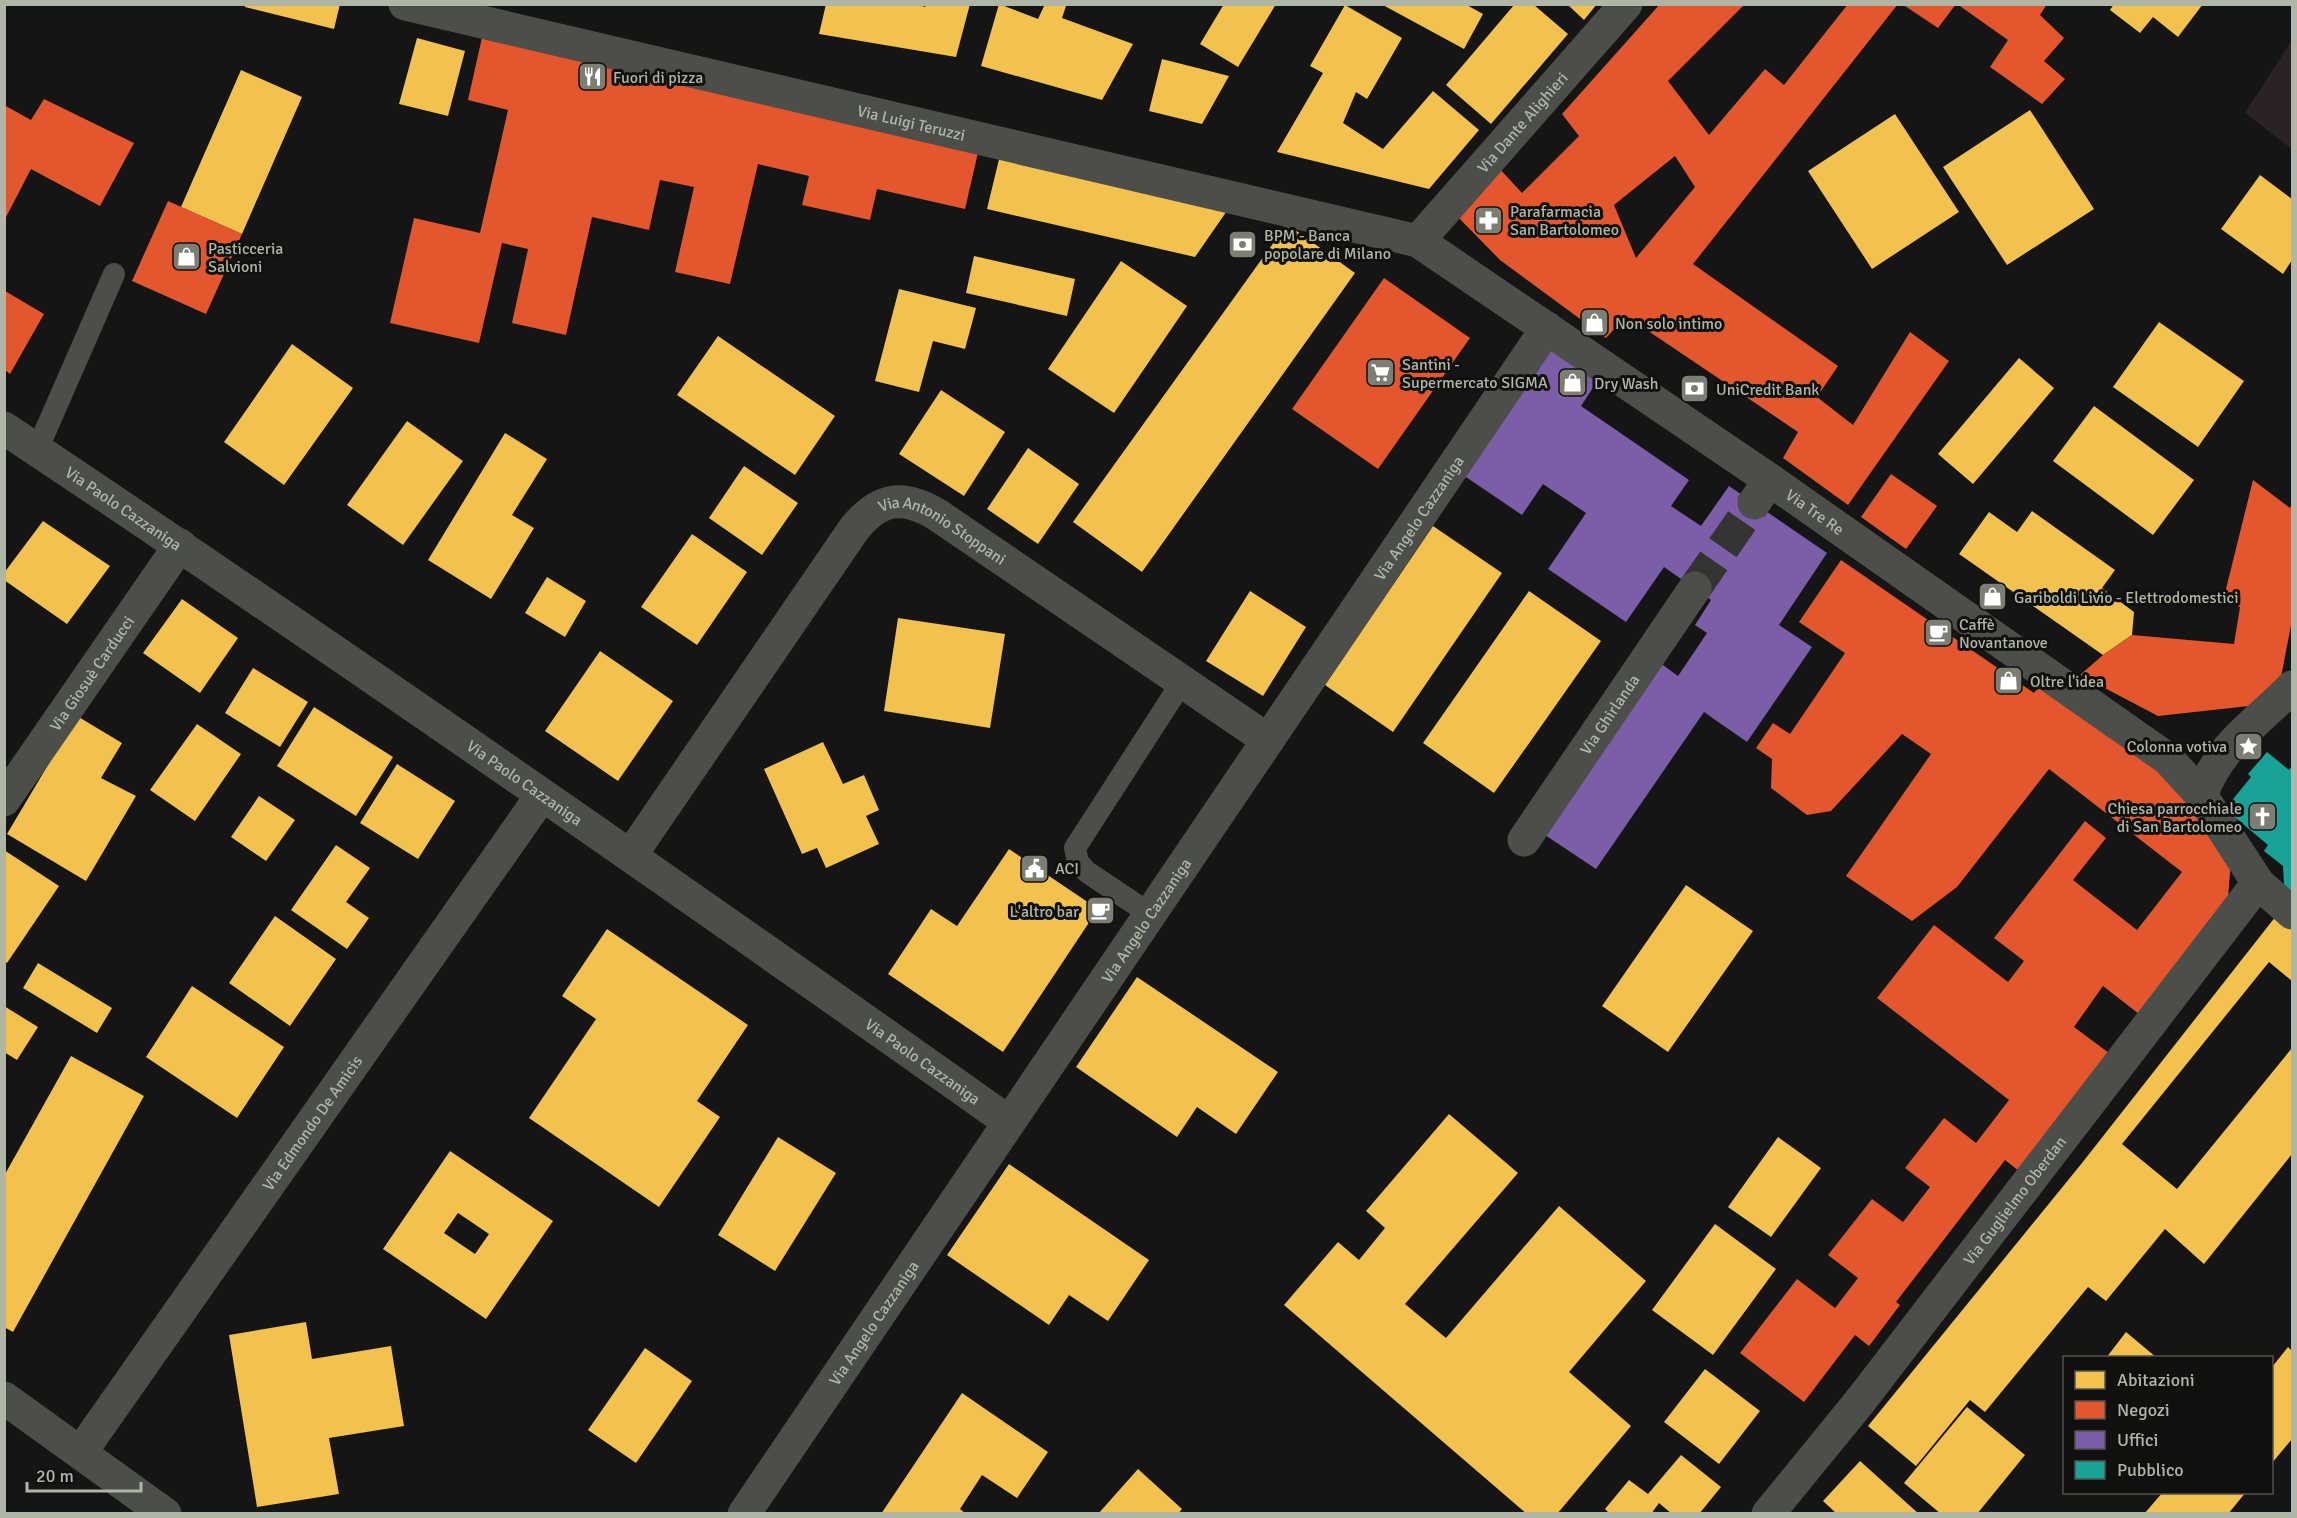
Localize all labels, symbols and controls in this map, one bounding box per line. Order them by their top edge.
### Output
restaurant icon: Fuori di pizza [576,61,608,93]
place label: Fuori di pizza [613,68,703,88]
street label: Via Dante Alighieri [1473,68,1573,178]
street label: Via Luigi Teruzzi [855,101,967,146]
place label: Parafarmacia San Bartolomeo [1510,202,1619,240]
pharmacy icon: Parafarmacia San Bartolomeo [1473,204,1505,236]
place label: BPM - Banca popolare di Milano [1264,226,1391,264]
bank icon: BPM - Banca popolare di Milano [1227,228,1259,260]
place label: Pasticceria Salvioni [208,239,283,277]
shop icon: Pasticceria Salvioni [171,241,203,273]
shop icon: Non solo intimo [1578,307,1610,339]
place label: Non solo intimo [1615,314,1722,334]
place label: Santini - Supermercato SIGMA [1402,355,1548,393]
supermarket icon: Santini - Supermercato SIGMA [1365,357,1397,389]
shop icon: Dry Wash [1557,367,1589,399]
bank icon: UniCredit Bank [1679,373,1711,405]
place label: Dry Wash [1594,374,1659,394]
place label: UniCredit Bank [1716,380,1819,400]
street label: Via Angelo Cazzaniga [1370,452,1469,585]
street label: Via Paolo Cazzaniga [61,463,185,555]
street label: Via Tre Re [1781,485,1848,540]
street label: Via Antonio Stoppani [875,493,1010,570]
shop icon: Gariboldi Livio - Elettrodomestici [1977,581,2009,613]
place label: Gariboldi Livio - Elettrodomestici [2014,588,2239,608]
street label: Via Giosuè Carducci [46,612,139,735]
place label: Caffè Novantanove [1959,615,2048,653]
cafe icon: Caffè Novantanove [1922,617,1954,649]
shop icon: Oltre l'idea [1993,665,2025,697]
street label: Via Ghirlanda [1576,671,1644,759]
place label: Oltre l'idea [2030,672,2104,692]
place icon: Colonna votiva [2232,730,2264,762]
street label: Via Paolo Cazzaniga [462,736,586,830]
place label: Colonna votiva [2127,737,2227,757]
place label: Chiesa parrocchiale di San Bartolomeo [2108,799,2242,837]
church icon: Chiesa parrocchiale di San Bartolomeo [2247,801,2279,833]
public building icon: ACI [1018,852,1050,884]
street label: Via Angelo Cazzaniga [1097,855,1196,987]
place label: ACI [1055,859,1079,879]
cafe icon: L'altro bar [1084,895,1116,927]
place label: L'altro bar [1010,902,1079,922]
street label: Via Paolo Cazzaniga [861,1014,984,1110]
street label: Via Edmondo De Amicis [258,1052,367,1195]
street label: Via Guglielmo Oberdan [1959,1132,2071,1269]
street label: Via Angelo Cazzaniga [825,1257,924,1389]
legend [2063,1356,2273,1494]
text: Abitazioni [2117,1369,2195,1391]
text: Negozi [2117,1399,2170,1421]
text: Uffici [2117,1429,2158,1451]
scale bar [27,1455,141,1493]
text: Pubblico [2117,1459,2184,1481]
text: 20 m [36,1465,74,1487]

